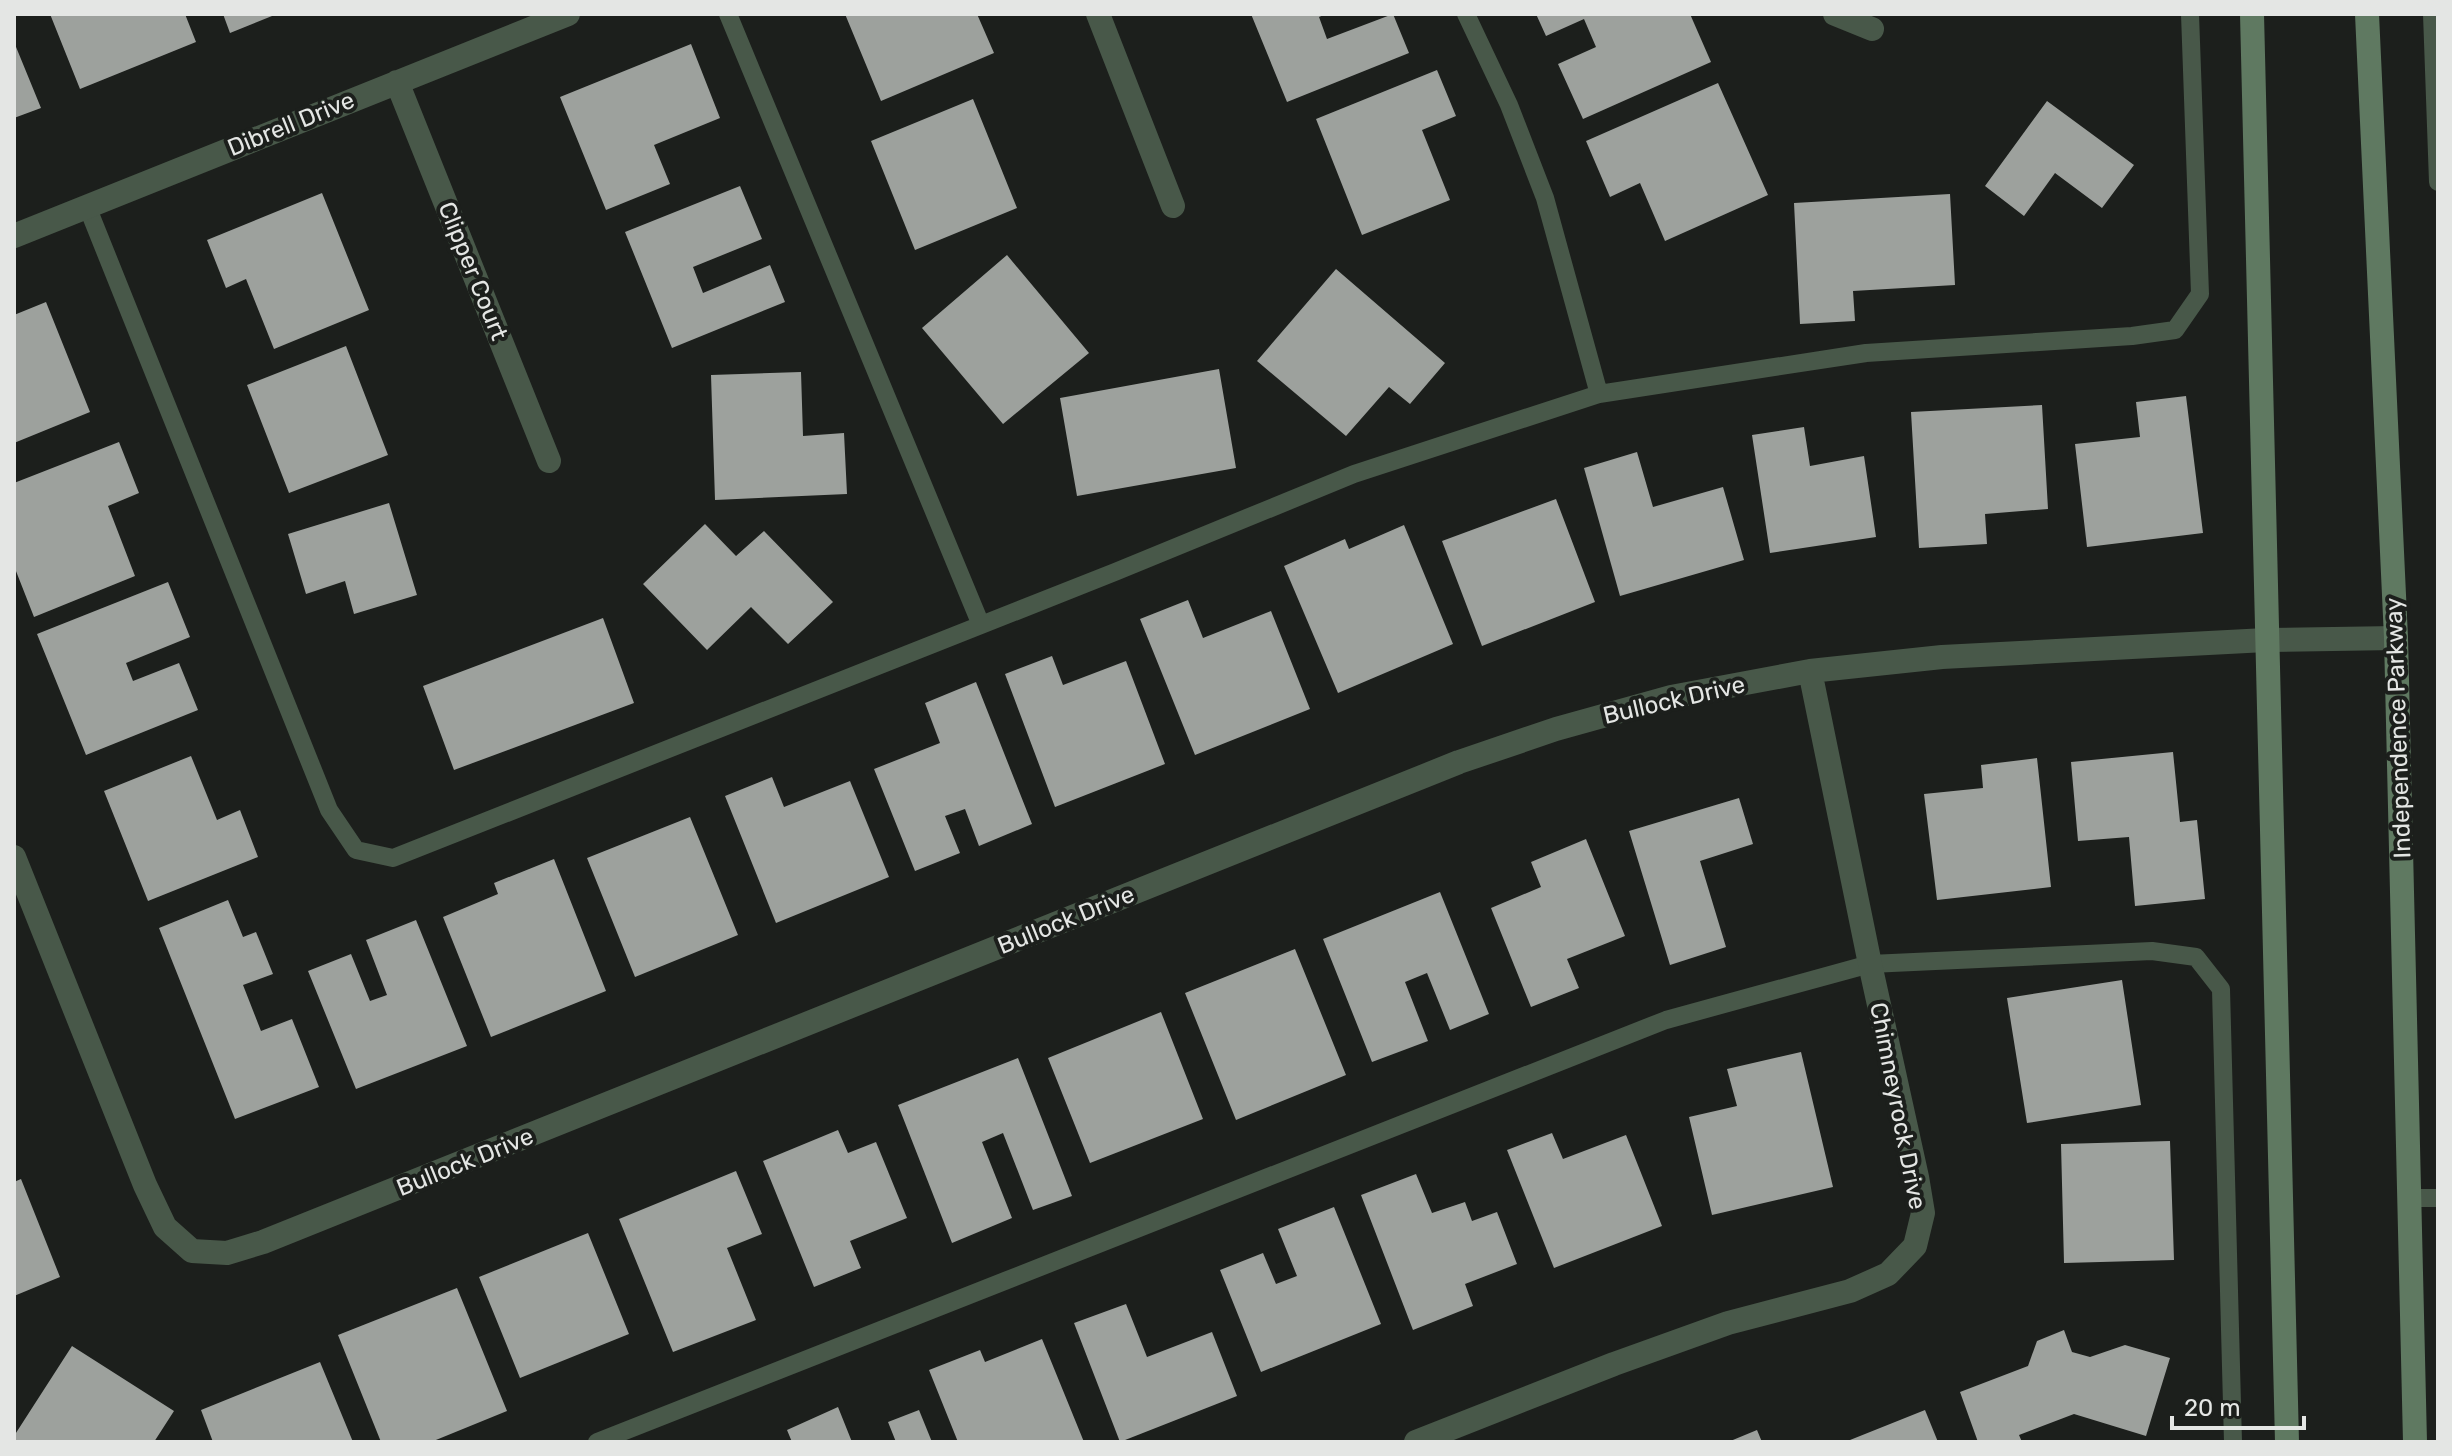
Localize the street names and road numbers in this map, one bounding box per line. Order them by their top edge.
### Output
street label: Dibrell Drive [224,86,358,162]
street label: Clipper Court [433,198,513,344]
street label: Independence Parkway [2379,597,2417,859]
street label: Bullock Drive [1600,670,1748,730]
street label: Bullock Drive [994,880,1138,960]
street label: Chimneyrock Drive [1864,1000,1932,1212]
street label: Bullock Drive [393,1122,537,1202]

